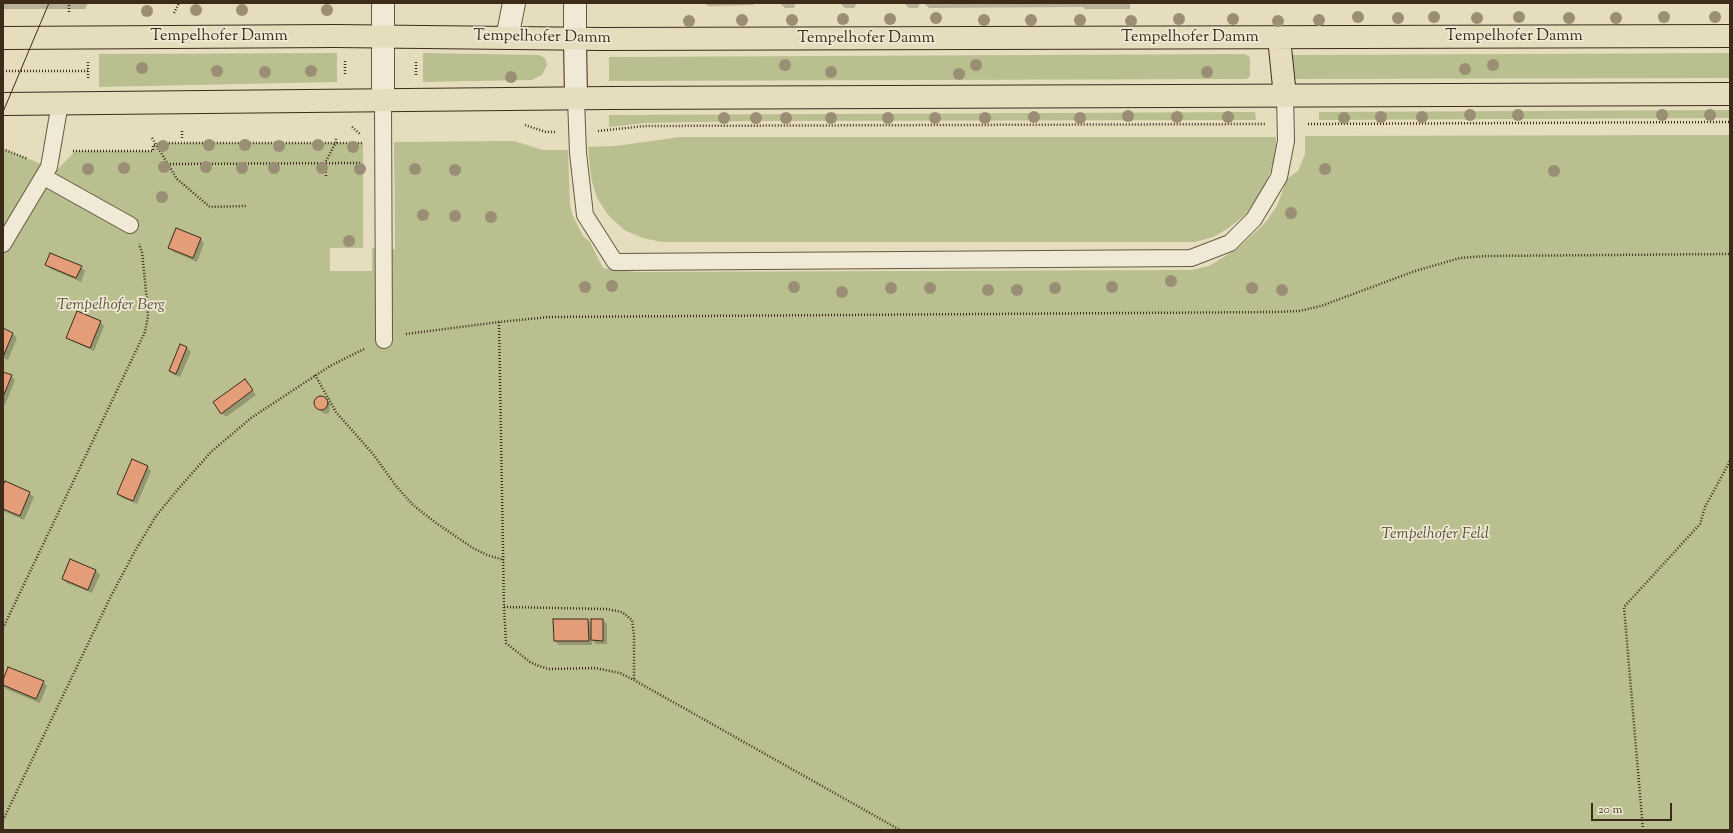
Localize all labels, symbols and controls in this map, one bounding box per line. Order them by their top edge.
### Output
street label: Tempelhofer Damm [150,27,288,47]
street label: Tempelhofer Damm [473,27,611,49]
street label: Tempelhofer Damm [1445,27,1583,47]
street label: Tempelhofer Damm [1121,28,1259,48]
street label: Tempelhofer Damm [797,29,935,49]
park label: Tempelhofer Berg [57,296,165,316]
park label: Tempelhofer Feld [1381,525,1489,545]
scale bar [1593,795,1674,821]
text: 20 m [1598,801,1622,819]

